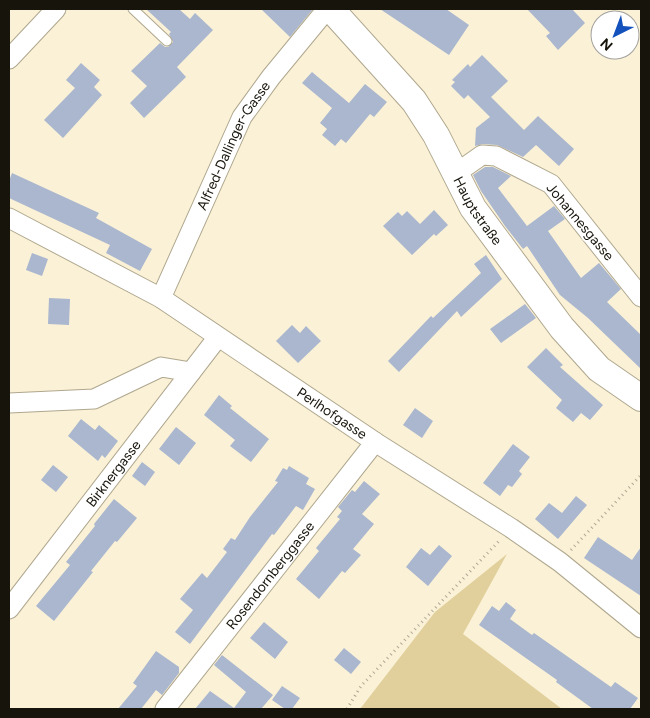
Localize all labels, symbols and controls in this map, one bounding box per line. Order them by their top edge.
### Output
north arrow [590,10,640,60]
text: N [597,34,616,54]
street label: Alfred-Dallinger-Gasse [193,77,274,213]
street label: Hauptstraße [450,173,506,249]
street label: Johannesgasse [543,180,618,265]
street label: Perlhofgasse [294,384,371,443]
street label: Birknergasse [82,436,144,510]
street label: Rosendornberggasse [222,518,318,633]

